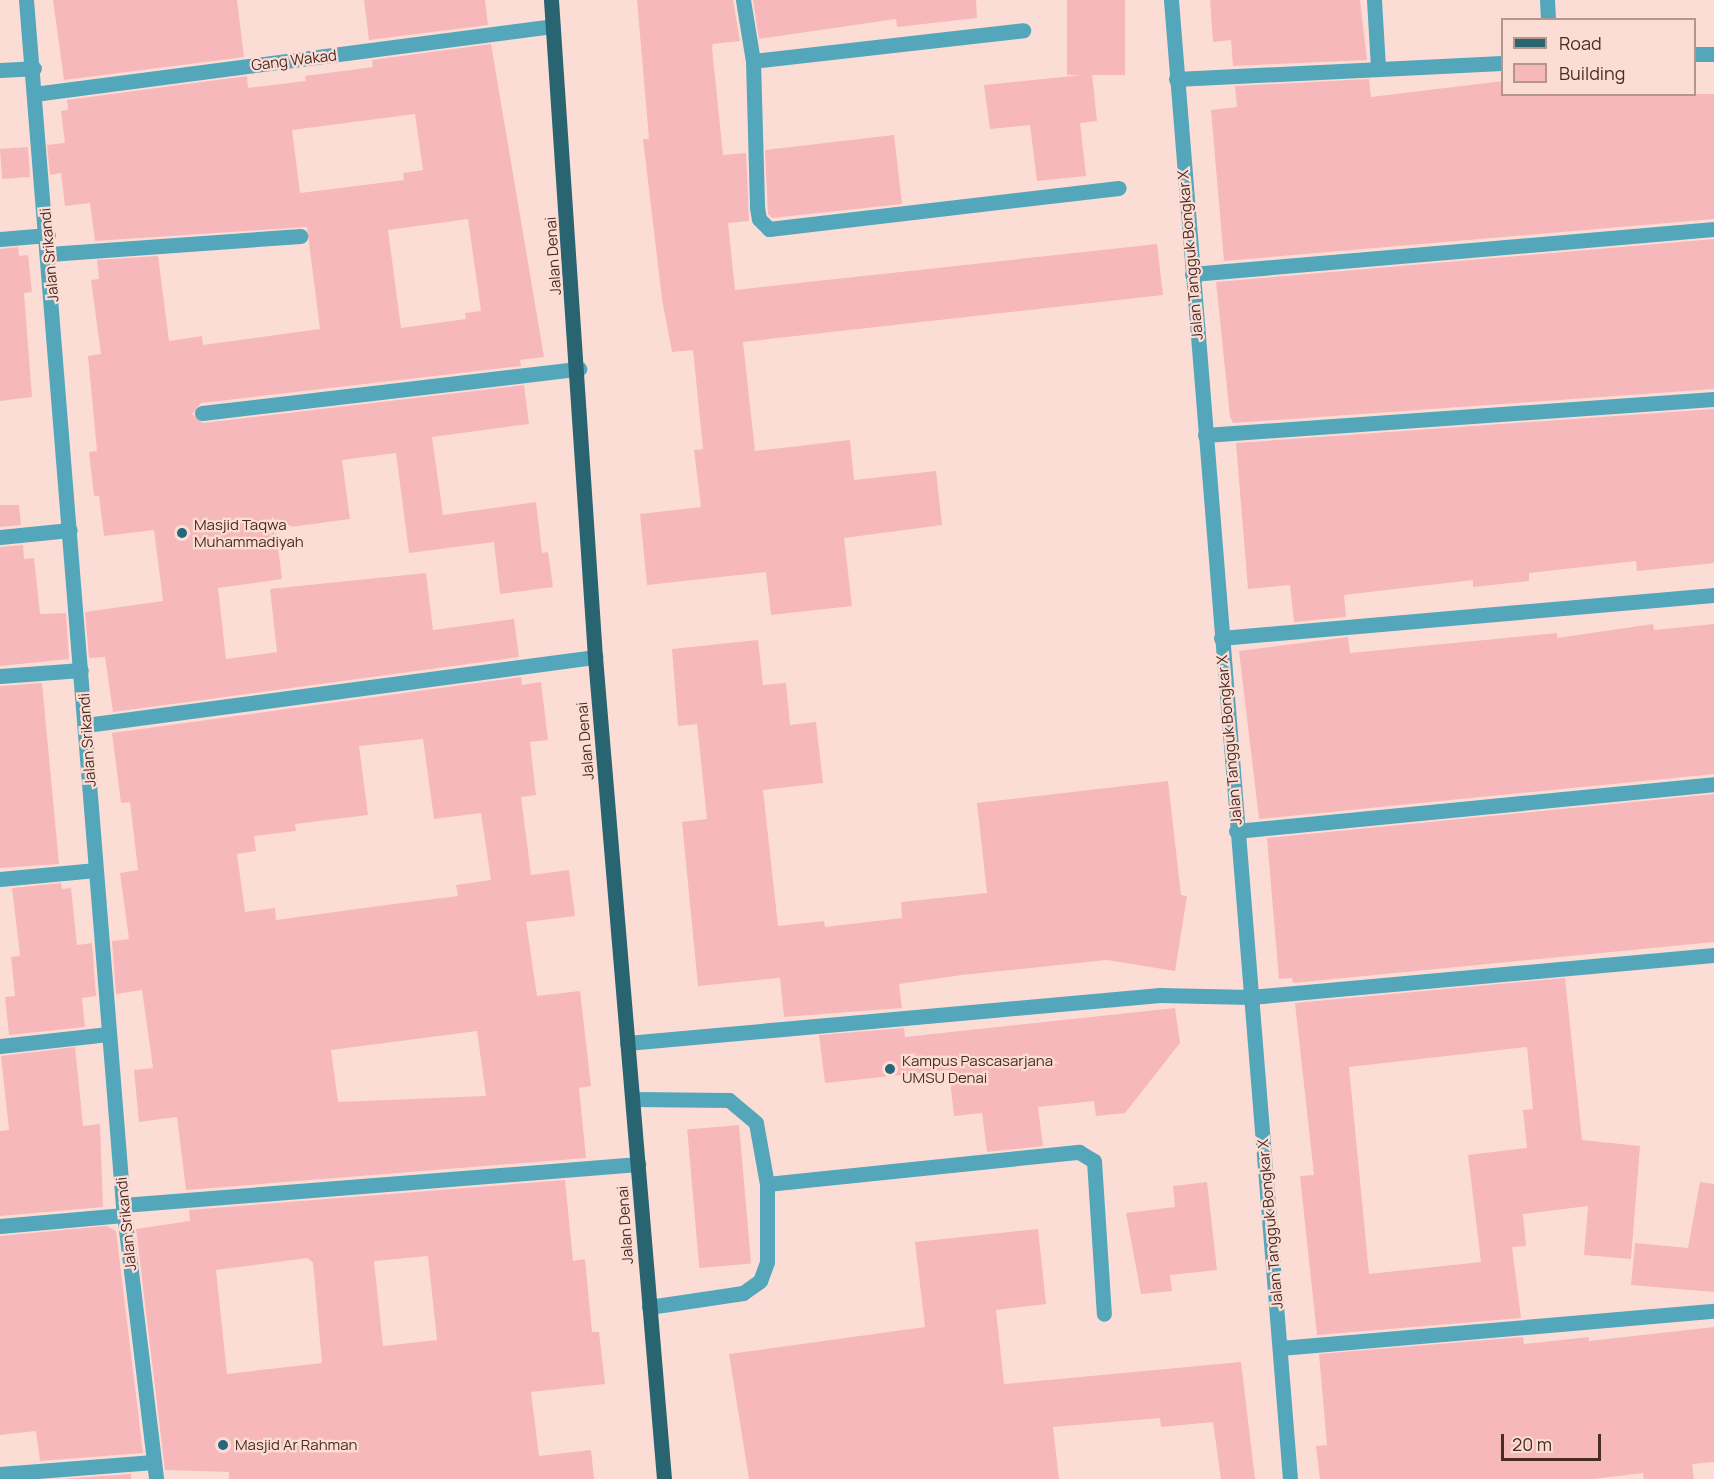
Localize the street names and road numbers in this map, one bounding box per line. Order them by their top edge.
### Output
street label: Gang Wakad [250,46,338,74]
street label: Jalan Tangguk Bongkar X [1174,169,1206,341]
street label: Jalan Srikandi [36,207,62,303]
street label: Jalan Denai [541,216,565,296]
street label: Jalan Tangguk Bongkar X [1213,654,1245,826]
street label: Jalan Srikandi [75,692,99,788]
street label: Jalan Denai [573,701,597,781]
street label: Jalan Tangguk Bongkar X [1254,1138,1286,1310]
street label: Jalan Srikandi [112,1176,140,1272]
street label: Jalan Denai [613,1185,637,1265]

